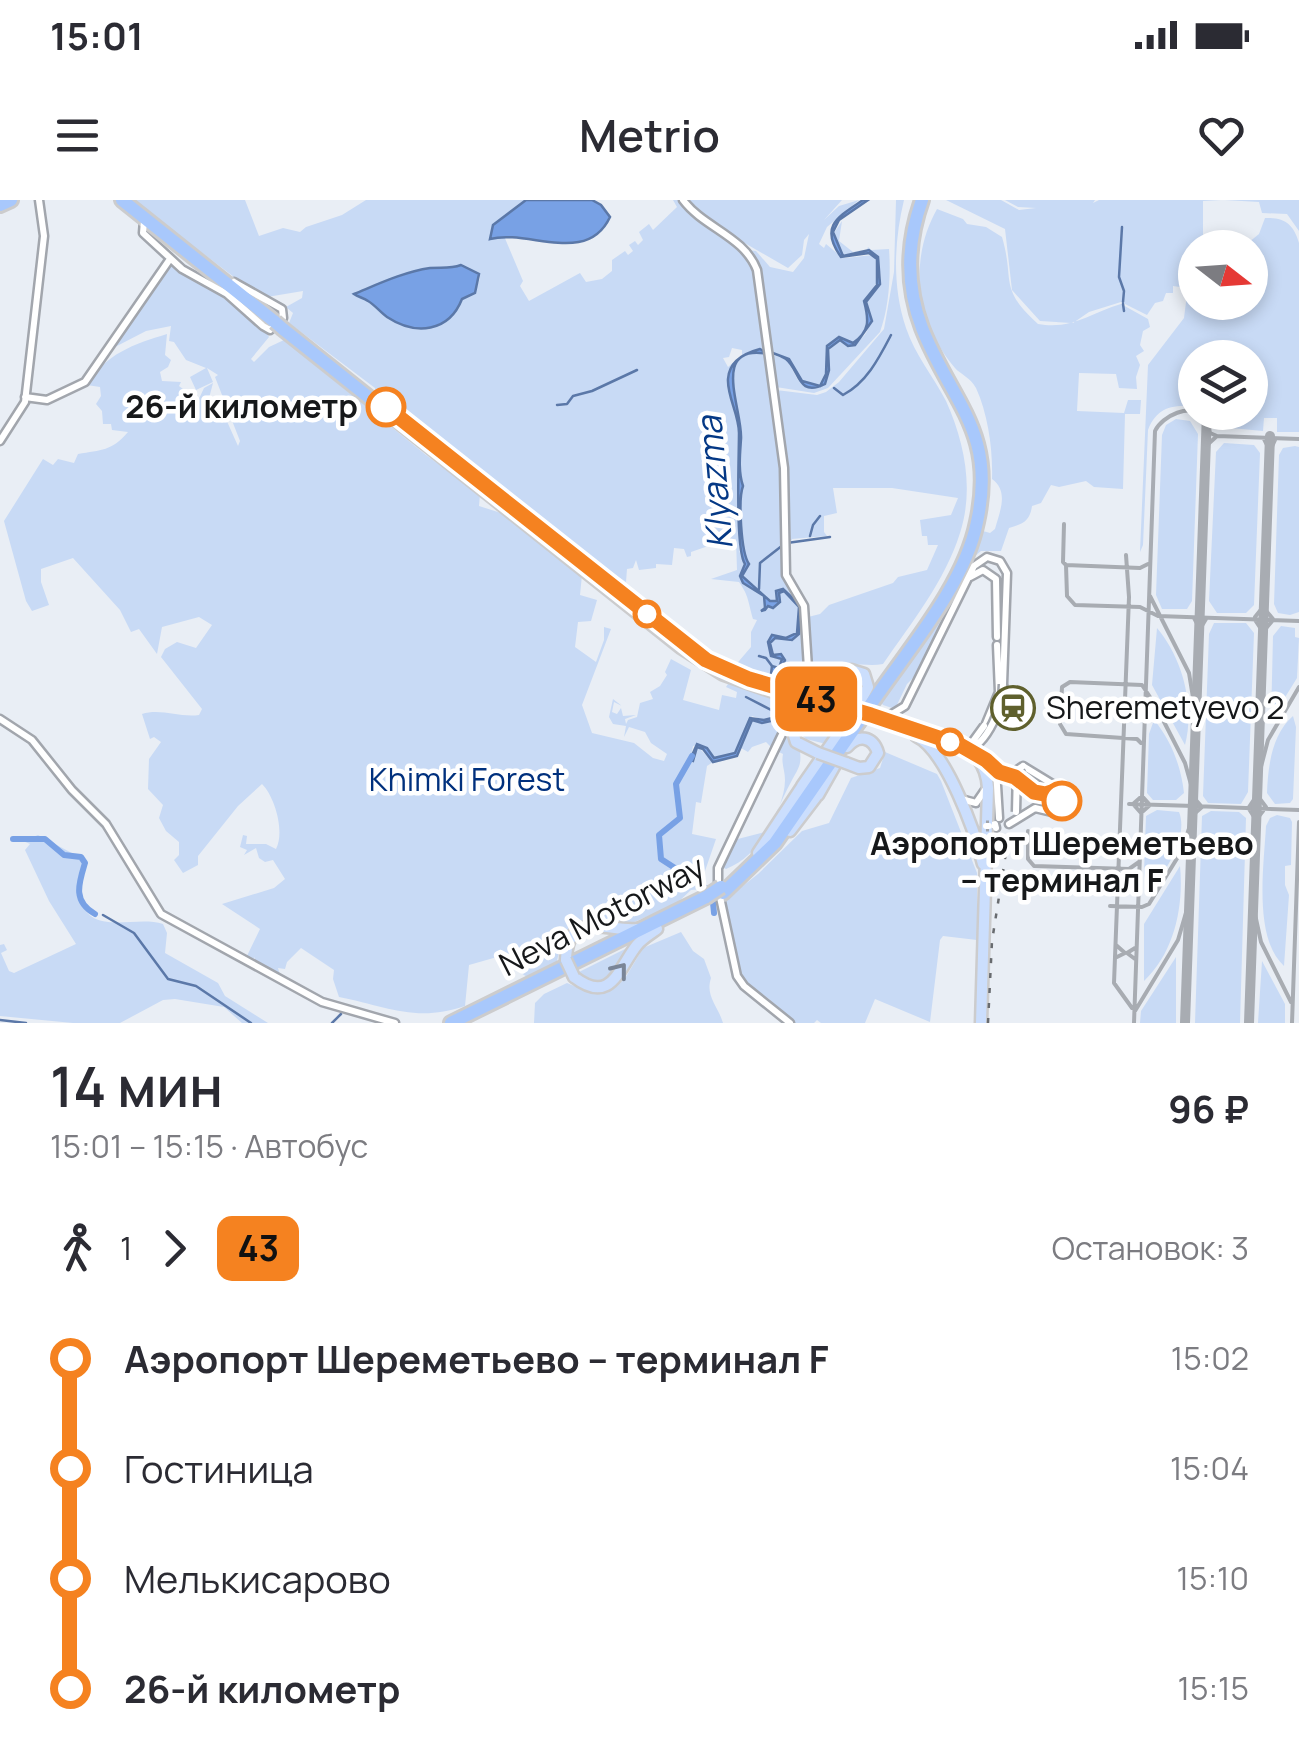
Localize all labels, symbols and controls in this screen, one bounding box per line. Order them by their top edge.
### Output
text: 15:01 [50,9,144,61]
text: Metrio [579,104,720,166]
icon: menu [50,108,105,163]
icon: heart [1194,108,1249,163]
north arrow [1178,230,1268,320]
map controls [1178,230,1268,430]
button: layers [1178,340,1268,430]
place label: 26-й километр [125,384,358,428]
marker: 26-й километр [367,388,405,426]
water label: Klyazma [684,413,744,552]
unlabelled marker [634,601,660,627]
line badge: 43 [771,666,861,732]
text: 43 [795,675,837,723]
station icon: Sheremetyevo 2 [990,685,1036,731]
place label: Sheremetyevo 2 [1046,685,1284,729]
unlabelled marker [937,729,963,755]
park label: Khimki Forest [369,757,565,801]
marker: Аэропорт Шереметьево – терминал F [1043,782,1081,820]
place label: Аэропорт Шереметьево – терминал F [870,821,1254,902]
street label: Neva Motorway [491,844,712,986]
one-way arrow [608,962,626,981]
text: 14 мин [50,1048,223,1124]
text: 96 ₽ [1168,1082,1249,1134]
text: 15:01 – 15:15 · Автобус [50,1124,368,1168]
icon: walk [50,1221,105,1276]
icon: forward [147,1221,202,1276]
text: 43 [237,1224,279,1272]
text: 1 [120,1226,132,1270]
text: Остановок: 3 [1052,1226,1249,1270]
text: Аэропорт Шереметьево – терминал F [124,1332,829,1384]
text: 15:02 [1171,1336,1249,1380]
text: Гостиница [124,1442,314,1494]
text: 15:04 [1170,1446,1249,1490]
text: Мелькисарово [124,1552,391,1604]
text: 15:10 [1176,1556,1249,1600]
text: 26-й километр [124,1662,400,1714]
text: 15:15 [1178,1666,1249,1710]

